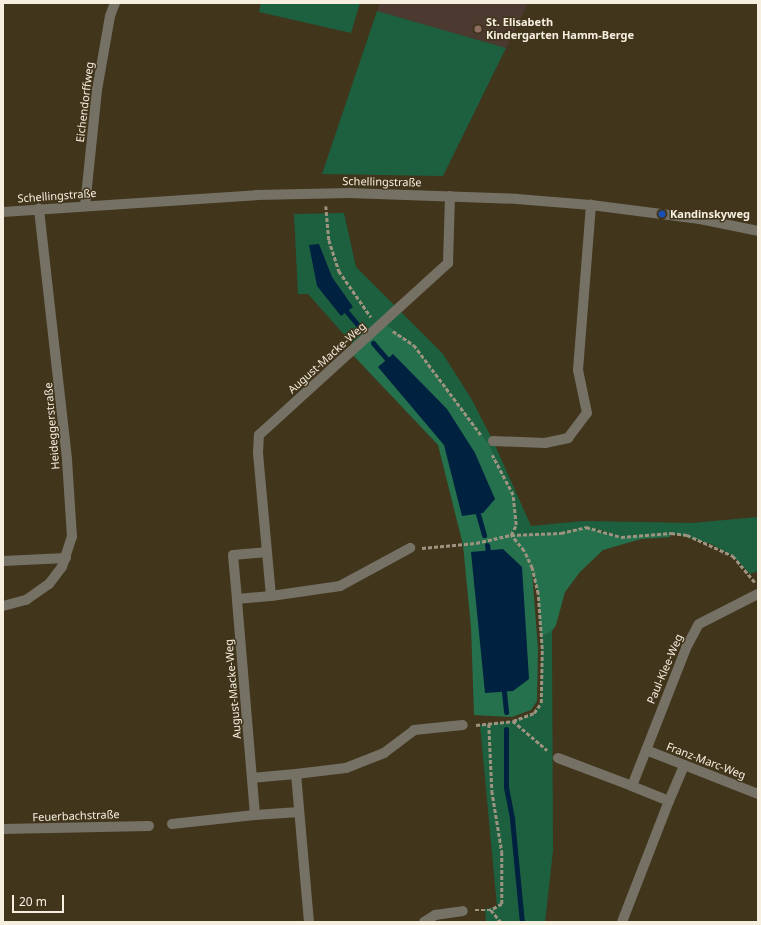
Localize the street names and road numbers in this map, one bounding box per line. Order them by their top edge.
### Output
street label: Eichendorffweg [74,61,96,143]
street label: Schellingstraße [342,175,422,189]
street label: Schellingstraße [17,187,97,205]
street label: August-Macke-Weg [285,320,369,396]
street label: Heideggerstraße [42,382,62,470]
street label: Paul-Klee-Weg [644,632,686,706]
street label: August-Macke-Weg [222,639,244,739]
street label: Franz-Marc-Weg [664,740,748,782]
street label: Feuerbachstraße [32,808,120,824]

